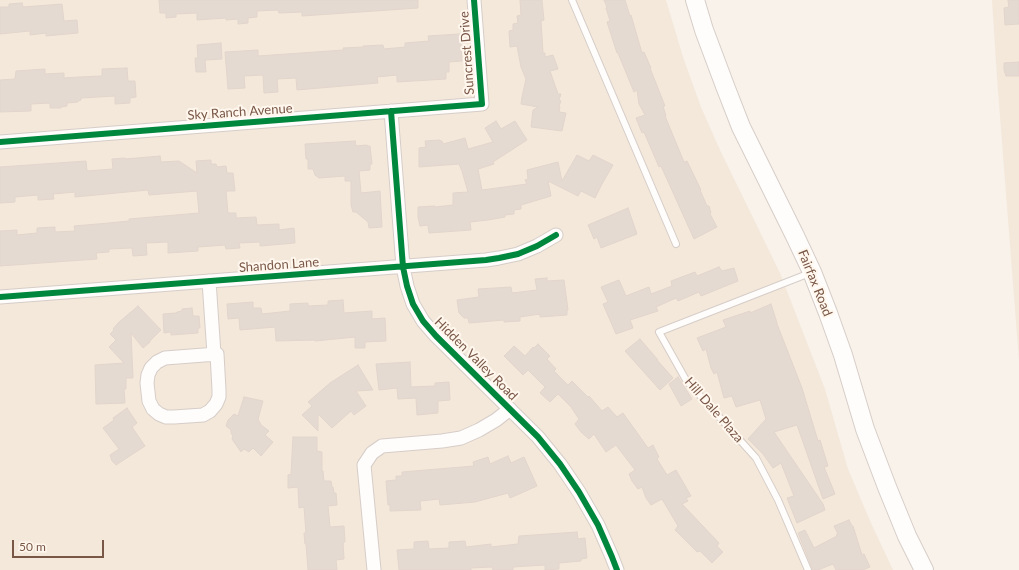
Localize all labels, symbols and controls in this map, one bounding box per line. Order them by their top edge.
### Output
street label: Suncrest Drive [456,11,478,95]
street label: Sky Ranch Avenue [187,101,293,123]
street label: Fairfax Road [795,247,835,319]
street label: Shandon Lane [238,254,320,276]
street label: Hidden Valley Road [431,314,521,404]
street label: Hill Dale Plaza [681,374,747,446]
scale bar [14,532,106,558]
text: 50 m [19,539,46,554]

